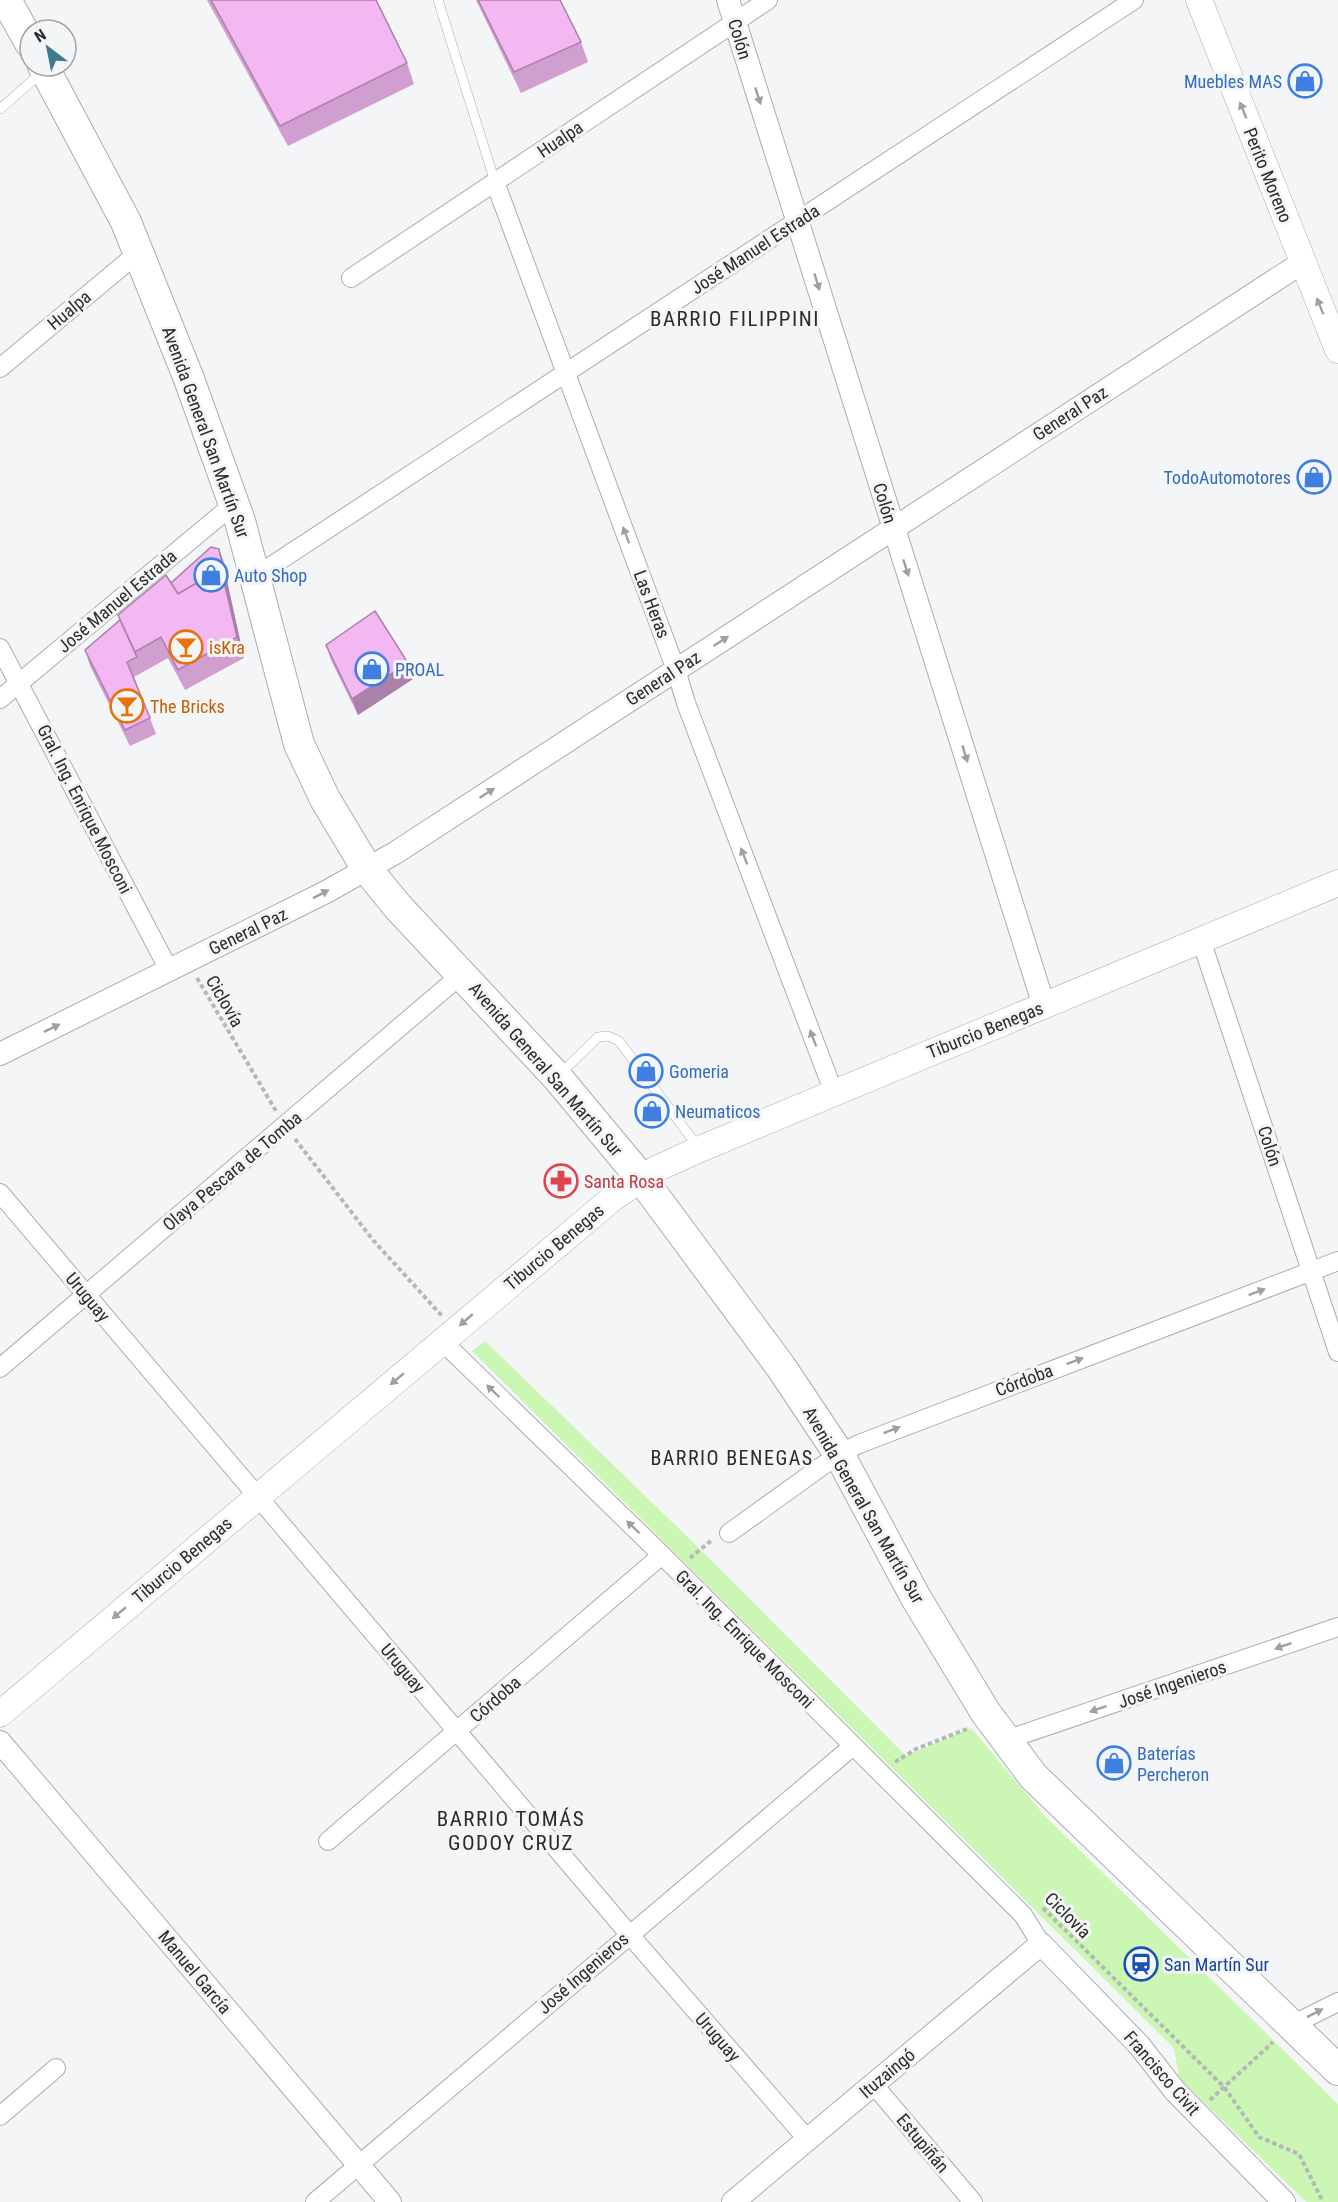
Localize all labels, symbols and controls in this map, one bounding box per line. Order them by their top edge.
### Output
street label: Colón [724,16,756,62]
north arrow [18,18,78,78]
text: N [31,25,50,46]
shop icon: Muebles MAS [1287,63,1323,99]
place label: Muebles MAS [1184,71,1282,92]
one-way arrow [754,87,763,105]
one-way arrow [1237,101,1247,119]
street label: Hualpa [533,116,587,162]
street label: Perito Moreno [1239,125,1297,225]
street label: José Manuel Estrada [687,200,823,298]
one-way arrow [813,273,822,291]
street label: Hualpa [43,286,95,334]
one-way arrow [1315,297,1324,315]
district label: BARRIO FILIPPINI [650,307,820,331]
street label: Avenida General San Martín Sur [158,323,254,541]
street label: General Paz [1029,381,1111,445]
shop icon: TodoAutomotores [1296,459,1332,495]
place label: TodoAutomotores [1164,467,1291,488]
street label: Colón [869,480,901,526]
one-way arrow [620,526,630,544]
street label: José Manuel Estrada [53,545,181,657]
shop icon: Auto Shop [193,557,229,593]
one-way arrow [902,559,911,577]
place label: Auto Shop [234,565,307,586]
street label: Las Heras [629,567,675,641]
bar icon: isKra [168,629,204,665]
one-way arrow [713,635,729,646]
place label: isKra [209,637,245,658]
street label: General Paz [622,646,704,710]
shop icon: PROAL [354,651,390,687]
place label: PROAL [395,659,445,680]
bar icon: The Bricks [109,688,145,724]
place label: The Bricks [150,696,225,717]
street label: Gral. Ing. Enrique Mosconi [33,721,137,897]
one-way arrow [961,745,970,763]
one-way arrow [479,788,495,799]
one-way arrow [738,847,748,865]
one-way arrow [312,890,330,900]
street label: General Paz [205,903,291,959]
street label: Ciclovía [202,971,248,1031]
street label: Avenida General San Martín Sur [465,978,628,1161]
street label: Tiburcio Benegas [924,997,1046,1063]
one-way arrow [44,1023,61,1033]
one-way arrow [808,1029,817,1047]
shop icon: Gomeria [628,1053,664,1089]
place label: Gomeria [669,1061,729,1082]
shop icon: Neumaticos [634,1093,670,1129]
place label: Neumaticos [675,1101,760,1122]
street label: Olaya Pescara de Tomba [158,1107,306,1235]
street label: Colón [1254,1123,1286,1169]
pharmacy icon: Santa Rosa [543,1163,579,1199]
place label: Santa Rosa [584,1171,664,1192]
street label: Tiburcio Benegas [500,1199,608,1295]
street label: Uruguay [61,1268,115,1326]
one-way arrow [1248,1286,1266,1296]
one-way arrow [459,1313,474,1326]
one-way arrow [1066,1355,1084,1365]
street label: Córdoba [992,1359,1056,1401]
one-way arrow [390,1372,405,1385]
one-way arrow [486,1385,500,1399]
street label: Avenida General San Martín Sur [799,1403,929,1608]
one-way arrow [884,1425,902,1435]
district label: BARRIO BENEGAS [650,1446,814,1470]
street label: Tiburcio Benegas [128,1512,236,1608]
one-way arrow [625,1520,640,1534]
street label: Gral. Ing. Enrique Mosconi [671,1565,819,1713]
one-way arrow [112,1606,127,1619]
street label: Uruguay [376,1639,430,1697]
one-way arrow [1274,1642,1292,1652]
street label: José Ingenieros [1115,1656,1229,1712]
street label: Córdoba [465,1671,525,1727]
one-way arrow [1089,1704,1107,1714]
place label: Baterías Percheron [1137,1743,1209,1785]
shop icon: Baterías Percheron [1096,1745,1132,1781]
district label: BARRIO TOMÁS GODOY CRUZ [437,1807,585,1855]
street label: Ciclovía [1041,1888,1095,1942]
street label: Manuel García [154,1926,236,2018]
street label: José Ingenieros [534,1928,632,2018]
station icon: San Martín Sur [1123,1946,1159,1982]
place label: San Martín Sur [1164,1954,1269,1975]
street label: Uruguay [691,2008,745,2066]
one-way arrow [1307,2008,1324,2018]
street label: Francisco Civit [1120,2027,1204,2119]
street label: Ituzaingó [855,2044,919,2102]
street label: Estupiñán [892,2109,954,2177]

